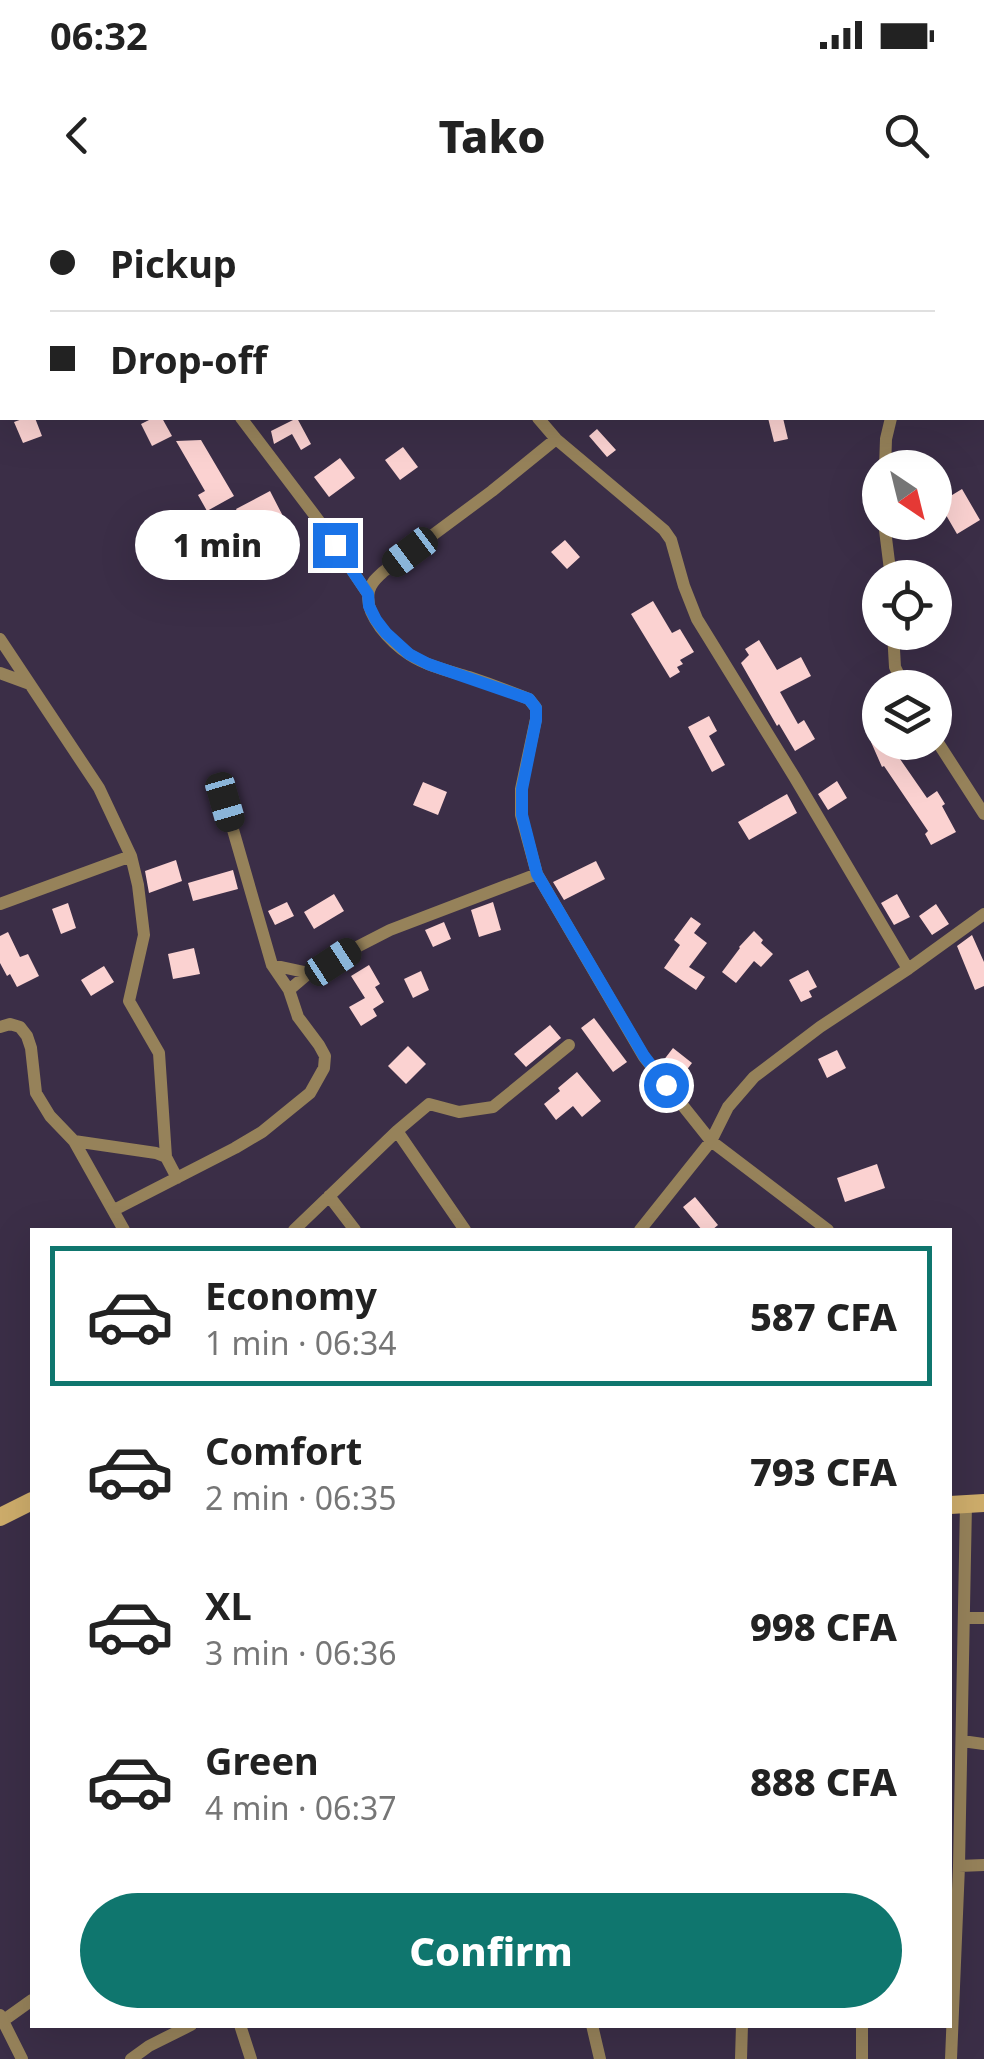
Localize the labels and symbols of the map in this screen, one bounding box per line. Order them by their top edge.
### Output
north arrow [862,450,952,540]
callout: 1 min [135,510,300,580]
car [377,522,443,582]
route end [313,523,358,568]
car [202,769,248,835]
car [300,933,366,991]
route start [644,1063,689,1108]

